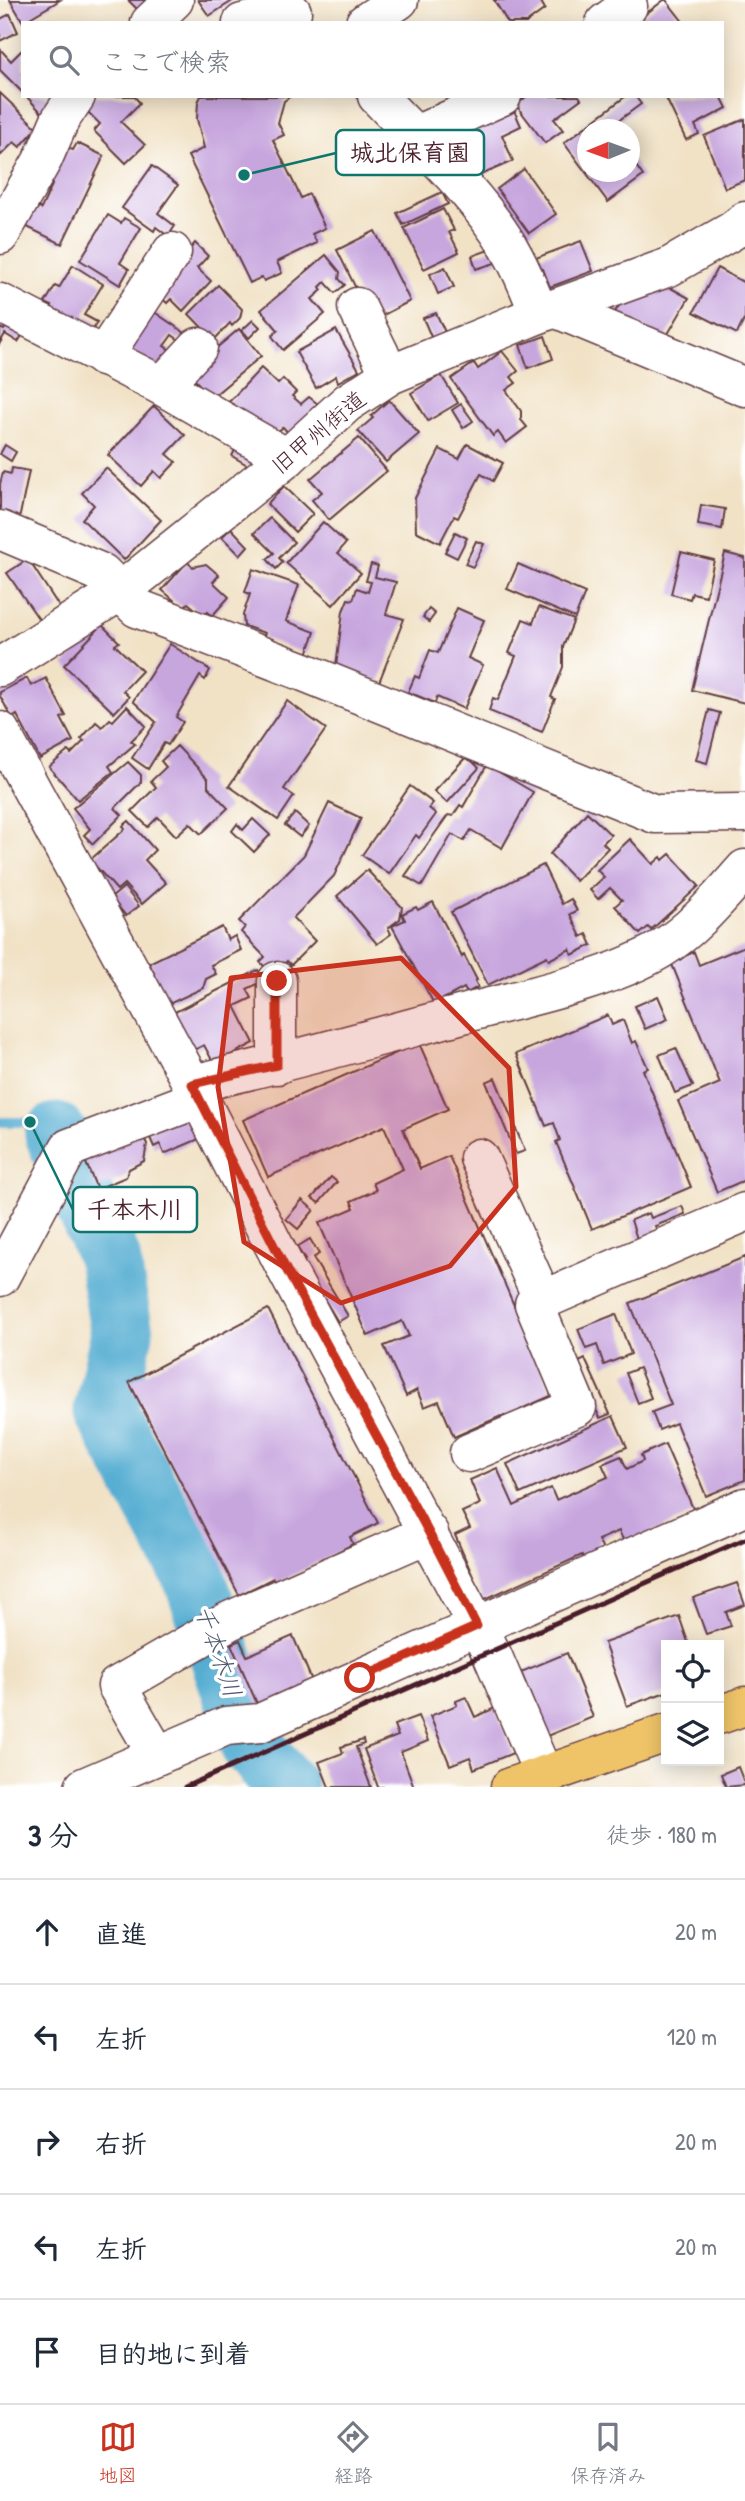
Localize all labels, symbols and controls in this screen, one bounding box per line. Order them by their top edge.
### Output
search box [21,21,724,98]
icon: search [45,41,83,79]
text: ここで検索 [101,44,231,79]
north arrow [577,119,640,182]
callout: 城北保育園 [336,130,484,175]
text: 城北保育園 [350,136,470,168]
street label: 旧甲州街道 [264,383,372,481]
route end [261,965,292,996]
callout: 千本木川 [73,1187,197,1232]
text: 千本木川 [87,1193,183,1225]
water label: 千本木川 [188,1600,250,1702]
map controls [661,1640,724,1766]
button: locate [661,1640,724,1703]
route start [344,1662,375,1693]
button: layers [661,1703,724,1766]
text: 3 分 [28,1815,78,1855]
text: 徒歩 · 180 m [606,1819,717,1850]
icon: ahead [28,1913,66,1951]
text: 直進 [95,1916,147,1951]
text: 20 m [675,1916,717,1947]
icon: left [28,2018,66,2056]
text: 左折 [95,2021,147,2056]
text: 120 m [667,2021,717,2052]
icon: right [28,2123,66,2161]
text: 右折 [95,2126,147,2161]
text: 20 m [675,2126,717,2157]
icon: left [28,2228,66,2266]
text: 左折 [95,2231,147,2266]
text: 20 m [675,2231,717,2262]
icon: arrive [28,2333,66,2371]
text: 目的地に到着 [95,2336,251,2371]
tab: 地図 [99,2418,137,2488]
tab: 経路 [334,2418,372,2488]
tab: 保存済み [570,2418,646,2488]

